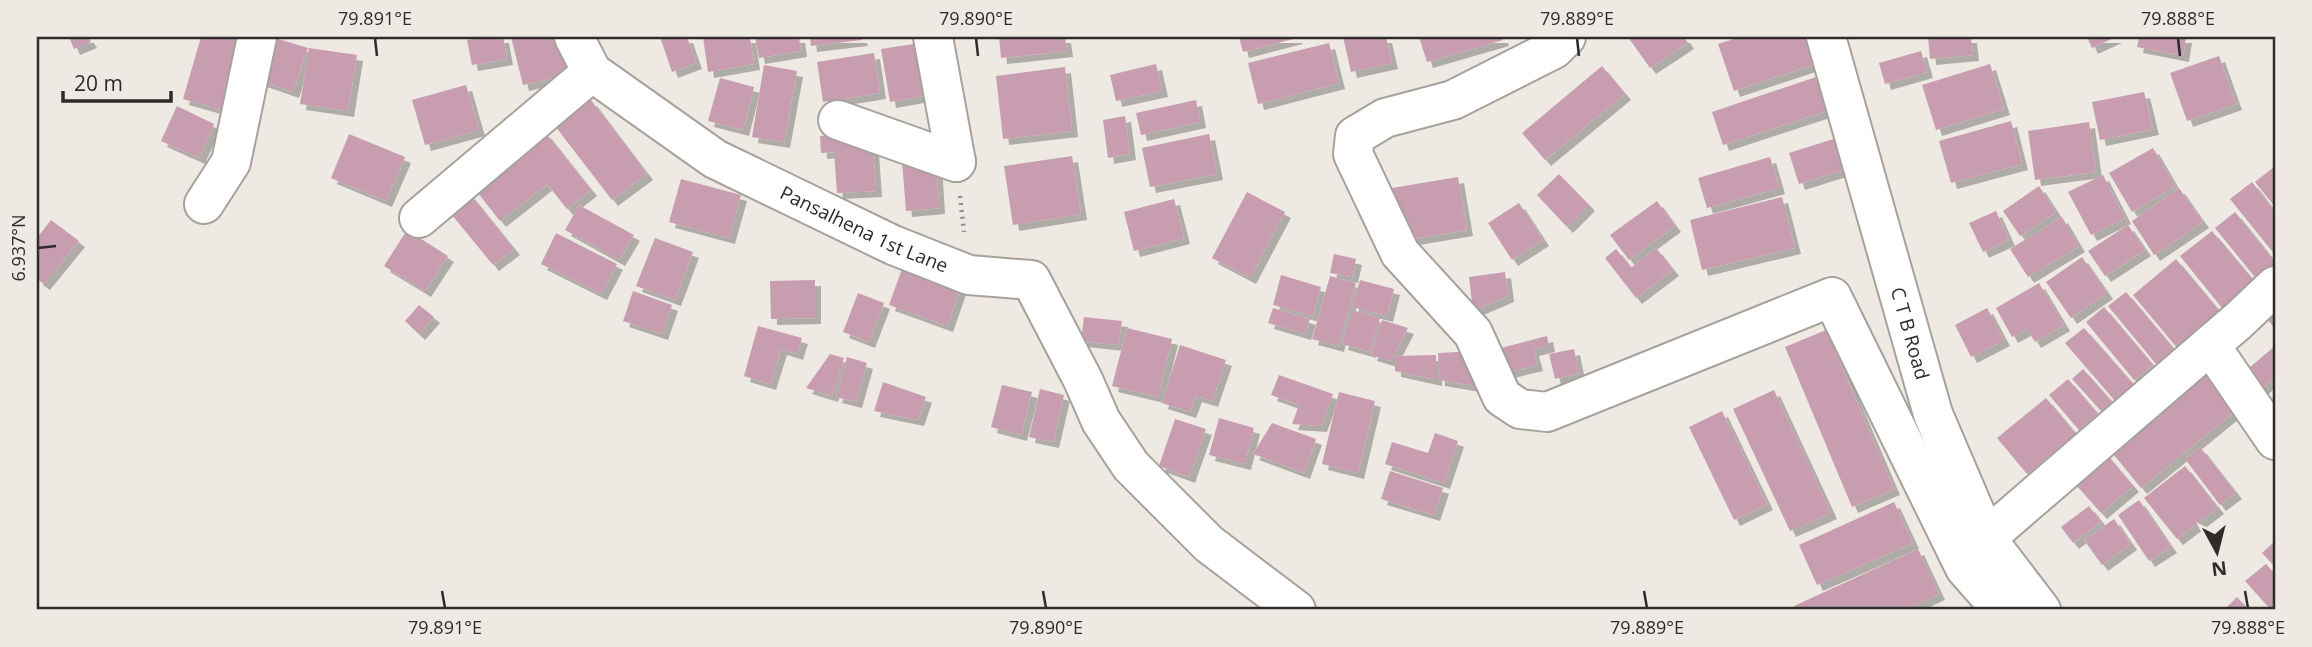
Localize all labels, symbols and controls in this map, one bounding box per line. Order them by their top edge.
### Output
text: 79.891°E [338,6,412,30]
text: 79.890°E [939,6,1013,30]
text: 79.889°E [1540,6,1614,30]
text: 79.888°E [2141,6,2215,30]
scale bar [63,60,172,104]
text: 20 m [74,69,123,97]
street label: Pansalhena 1st Lane [776,179,952,279]
text: 6.937°N [6,214,30,282]
street label: C T B Road [1885,284,1936,382]
north arrow [2182,518,2252,588]
text: N [2210,555,2228,583]
text: 79.891°E [408,615,482,639]
text: 79.890°E [1009,615,1083,639]
text: 79.889°E [1610,615,1684,639]
text: 79.888°E [2211,615,2285,639]

